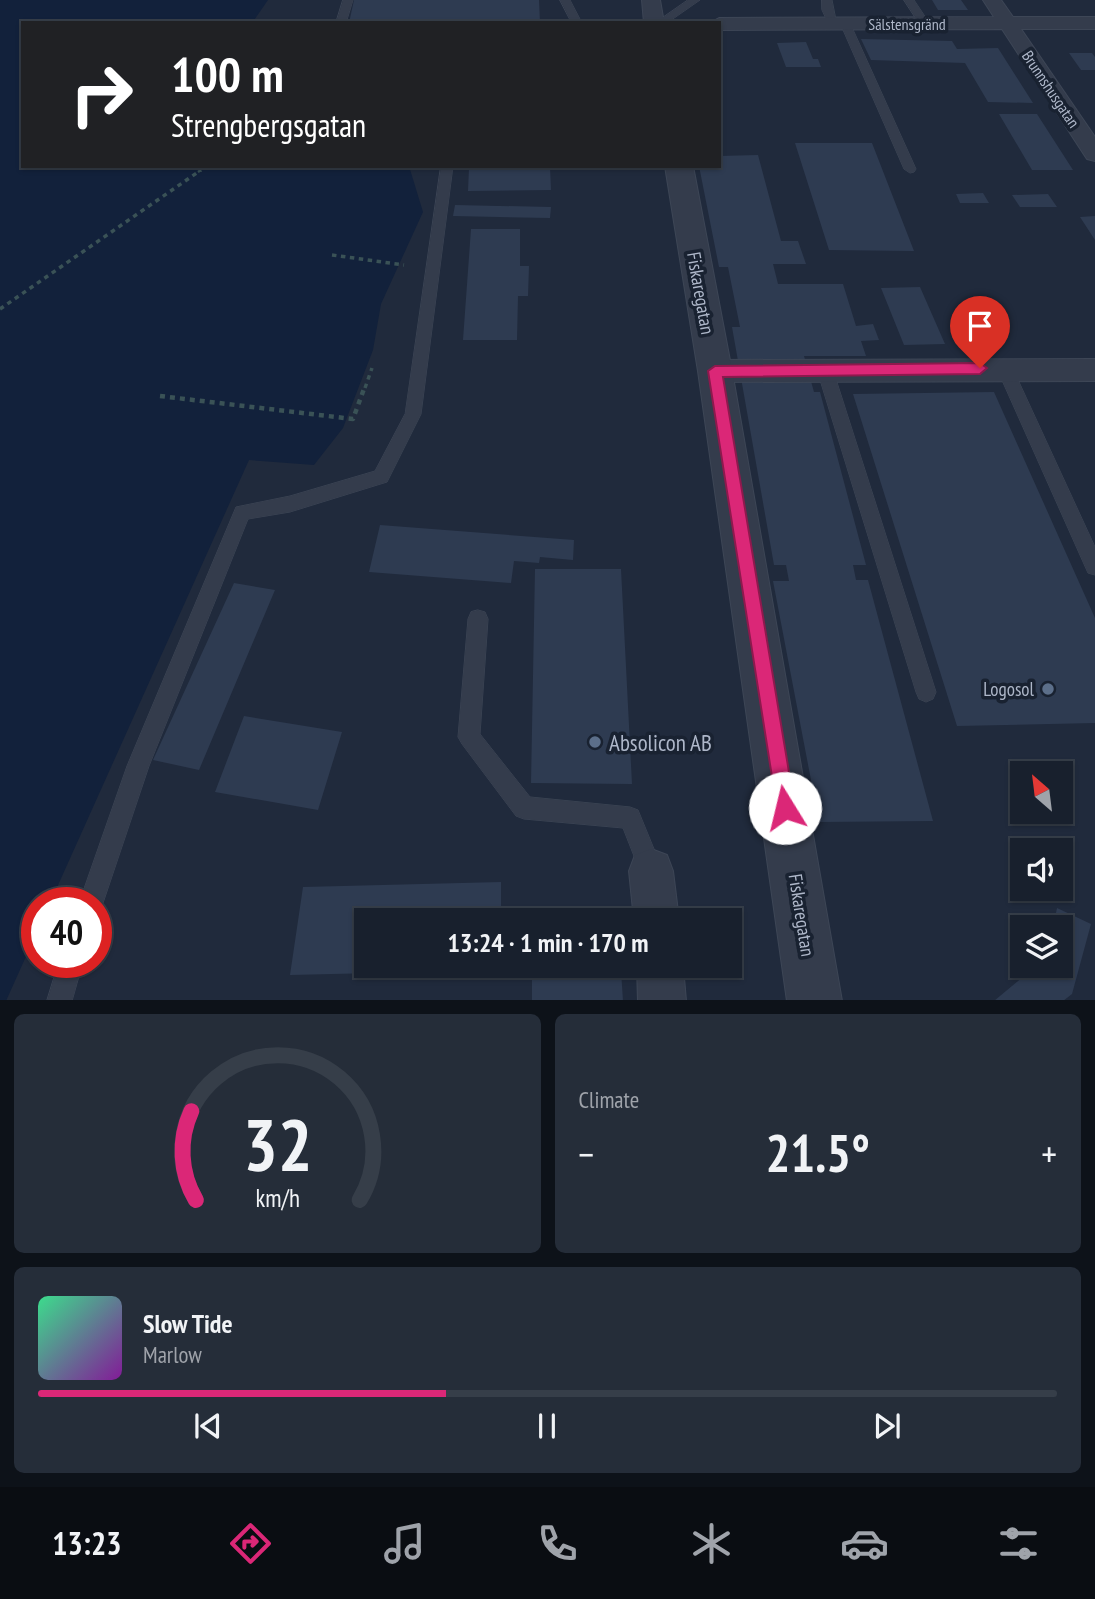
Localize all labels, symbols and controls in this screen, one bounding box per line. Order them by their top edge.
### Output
street label: Sälstensgränd [868,14,946,34]
text: 100 m [171,42,284,106]
street label: Brunnshusgatan [1018,47,1084,131]
icon: right [56,49,147,140]
text: Strengbergsgatan [171,104,366,146]
street label: Fiskaregatan [682,250,720,336]
pin [950,296,1010,368]
icon: arrive [961,307,999,345]
place label: Logosol [983,677,1035,701]
marker: Logosol [1040,681,1056,697]
place label: Absolicon AB [609,728,712,757]
marker: Absolicon AB [587,734,603,750]
north arrow [1010,761,1073,824]
map controls [1010,761,1073,978]
position arrow [748,771,822,845]
button: sound [1010,838,1073,901]
street label: Fiskaregatan [784,872,820,958]
speed limit sign: 40 [21,887,112,978]
button: layers [1010,915,1073,978]
text: 13:24 · 1 min · 170 m [448,926,648,959]
text: Climate [579,1085,639,1114]
text: 32 [242,1096,312,1190]
text: 21.5° [765,1119,870,1186]
text: − [579,1129,594,1178]
text: + [1041,1129,1057,1178]
text: km/h [255,1181,299,1213]
text: Slow Tide [143,1307,233,1340]
text: Marlow [143,1340,202,1369]
icon: previous [189,1407,227,1445]
icon: pause [528,1407,566,1445]
icon: next [868,1407,906,1445]
icon: directions [226,1519,275,1568]
icon: music [380,1519,429,1568]
icon: phone [533,1519,582,1568]
icon: climate [687,1519,736,1568]
icon: car [840,1519,889,1568]
icon: filters [994,1519,1043,1568]
text: 13:23 [52,1522,121,1564]

